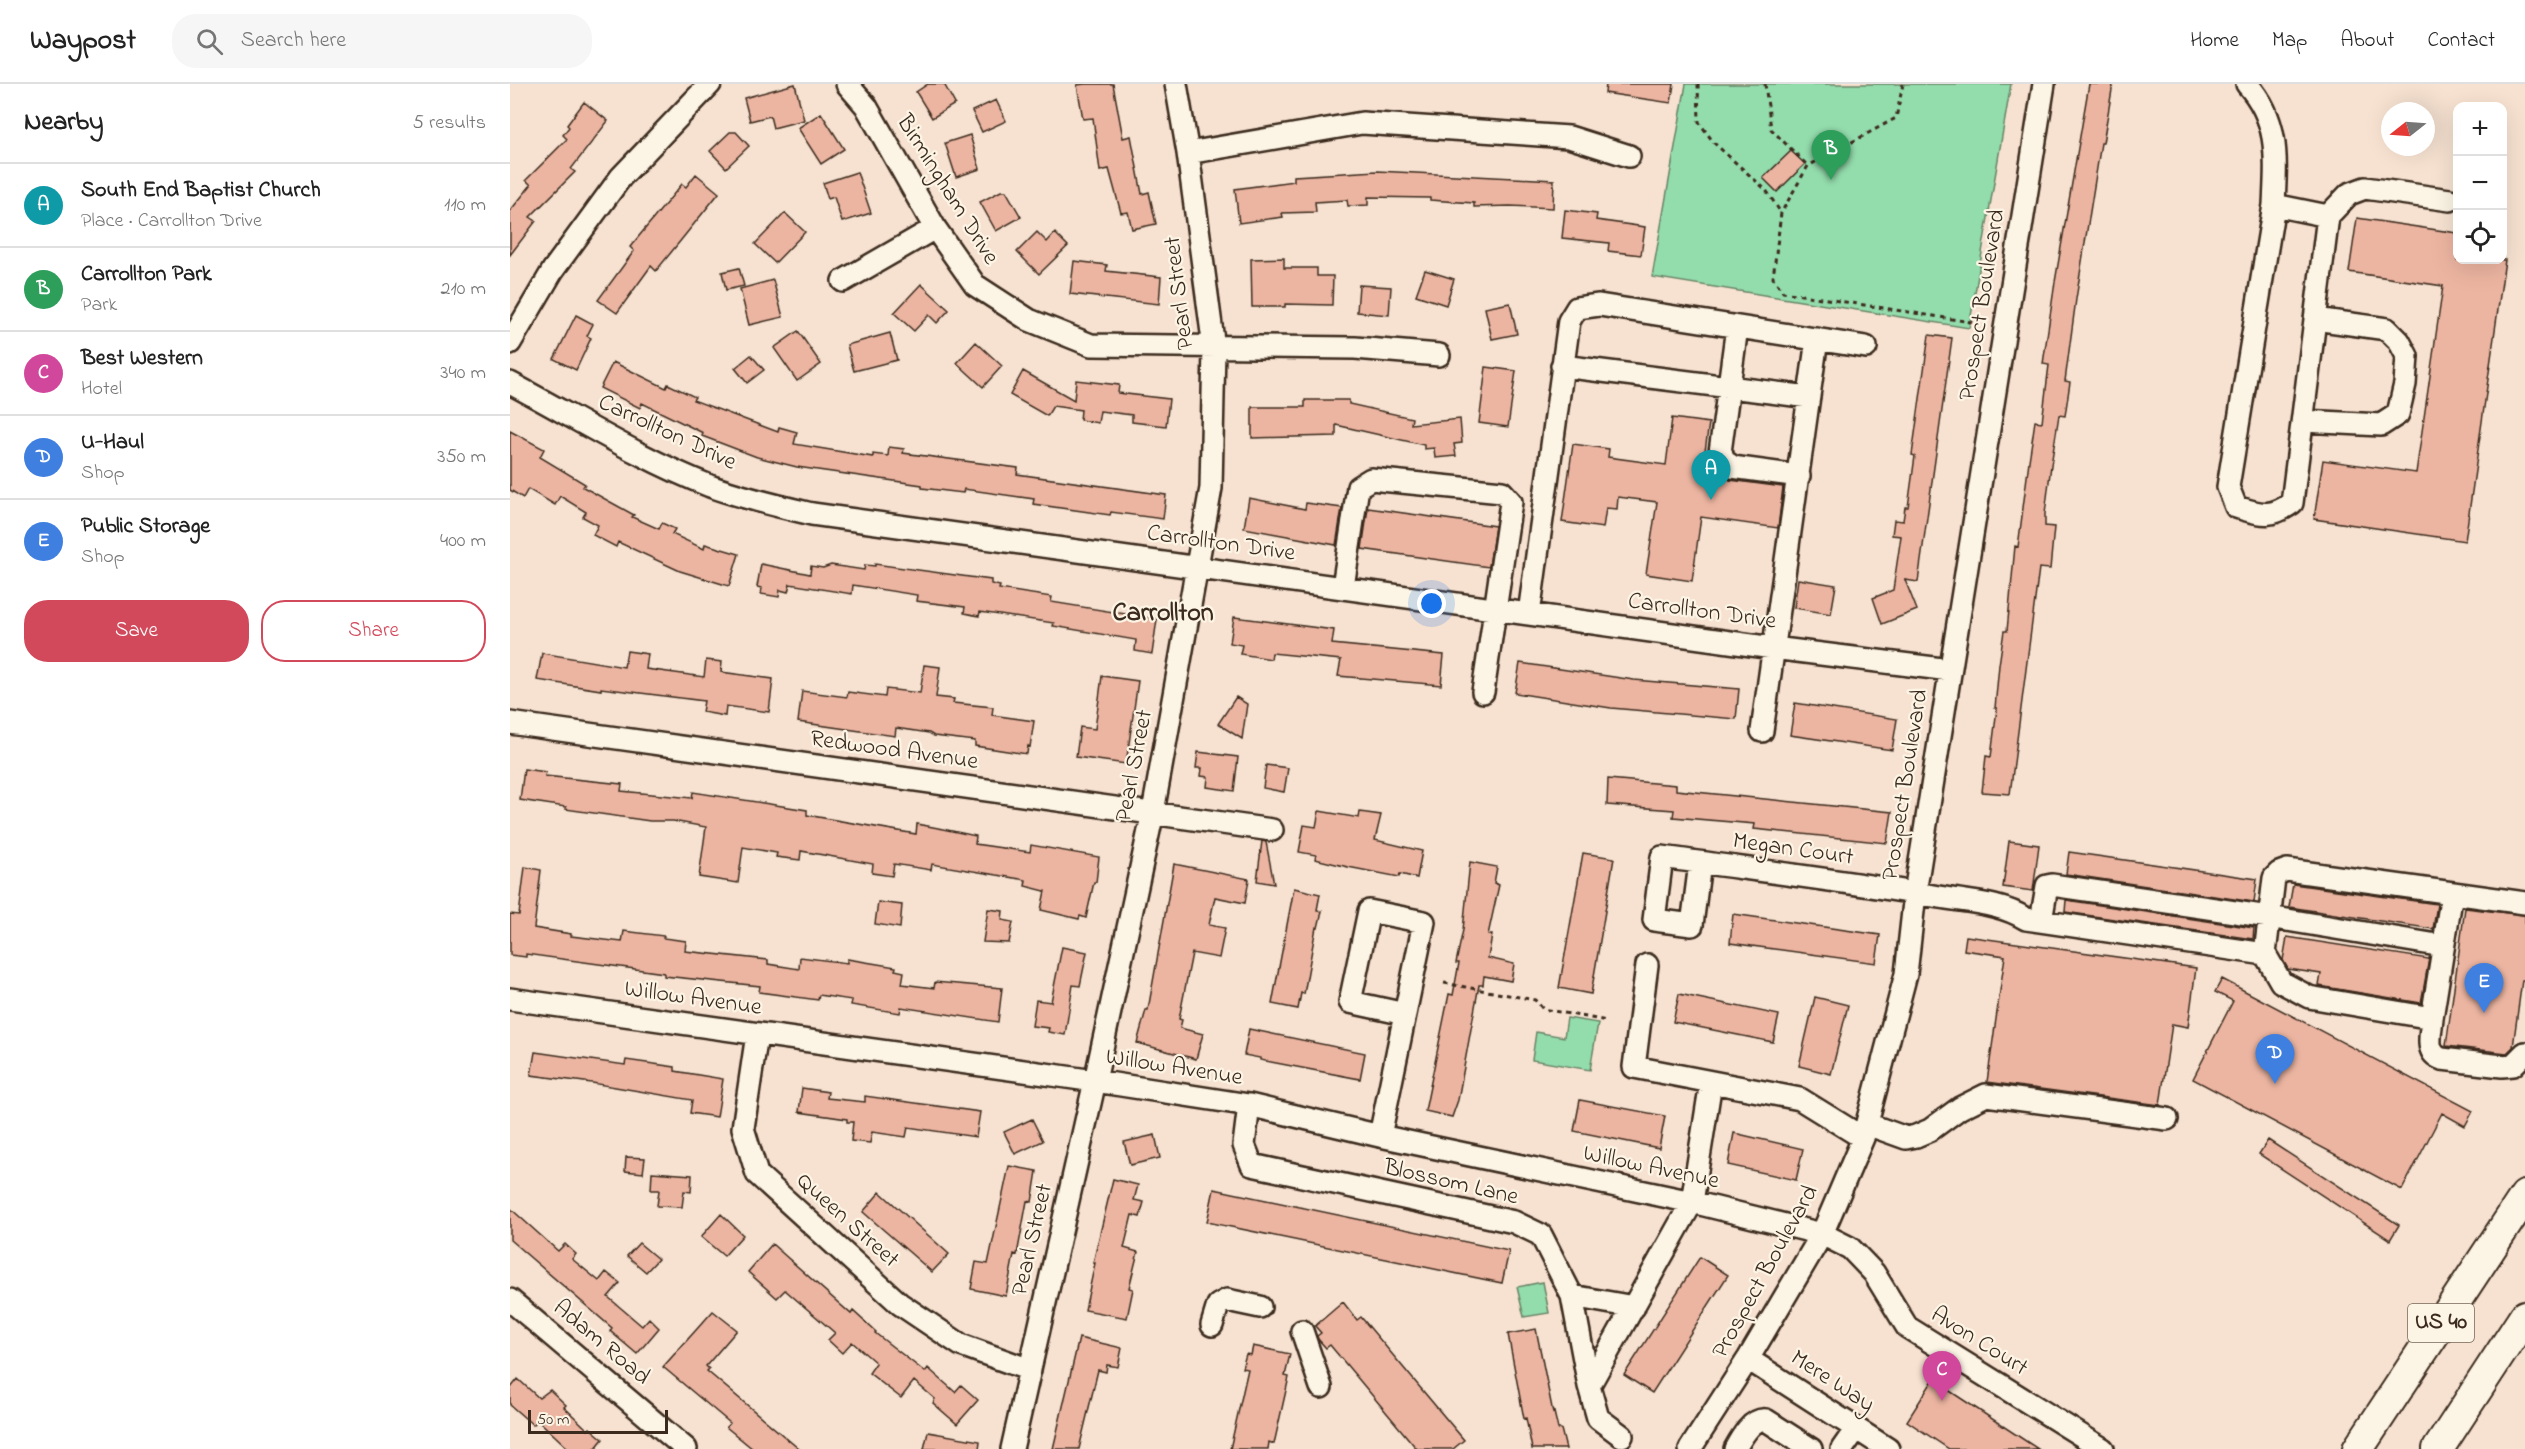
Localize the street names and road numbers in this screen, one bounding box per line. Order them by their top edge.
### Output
street label: Birmingham Drive [886,107,1007,272]
street label: Prospect Boulevard [1951,206,2015,403]
street label: Pearl Street [1156,234,1204,352]
street label: Carrollton Drive [592,386,742,481]
street label: Carrollton Drive [1145,516,1298,572]
street label: Carrollton Drive [1626,584,1779,640]
street label: Prospect Boulevard [1874,686,1938,883]
street label: Pearl Street [1107,707,1163,825]
street label: Redwood Avenue [808,722,980,780]
street label: Megan Court [1730,824,1856,876]
street label: Willow Avenue [622,972,764,1026]
street label: Willow Avenue [1103,1040,1245,1096]
street label: Willow Avenue [1580,1137,1722,1200]
street label: Blossom Lane [1379,1150,1522,1216]
street label: Queen Street [787,1165,907,1277]
street label: Prospect Boulevard [1704,1179,1828,1365]
street label: Pearl Street [1003,1180,1063,1300]
street label: Adam Road [545,1292,658,1395]
street label: Avon Court [1925,1301,2033,1383]
road number: US 40 [2408,1304,2474,1342]
street label: Mere Way [1782,1342,1881,1423]

